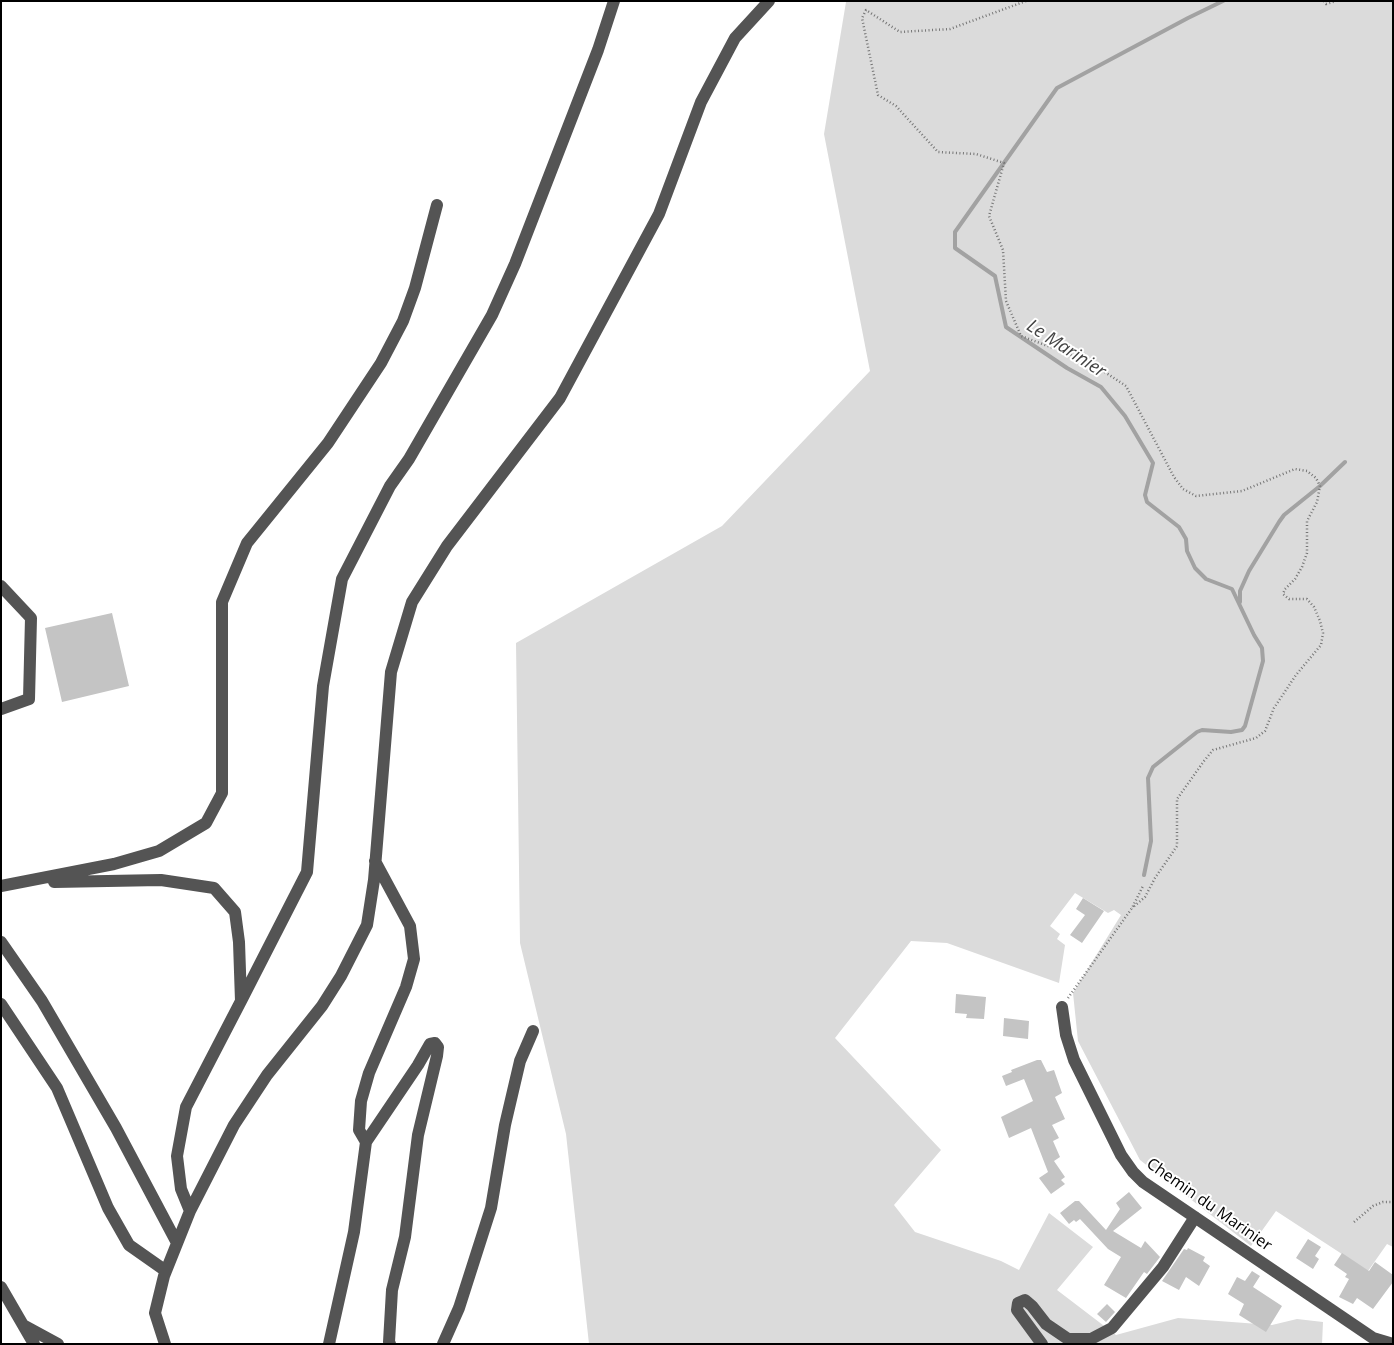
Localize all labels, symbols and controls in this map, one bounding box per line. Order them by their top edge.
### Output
water label: Le Marinier [1022,315,1110,383]
street label: Chemin du Marinier [1143,1154,1275,1256]

